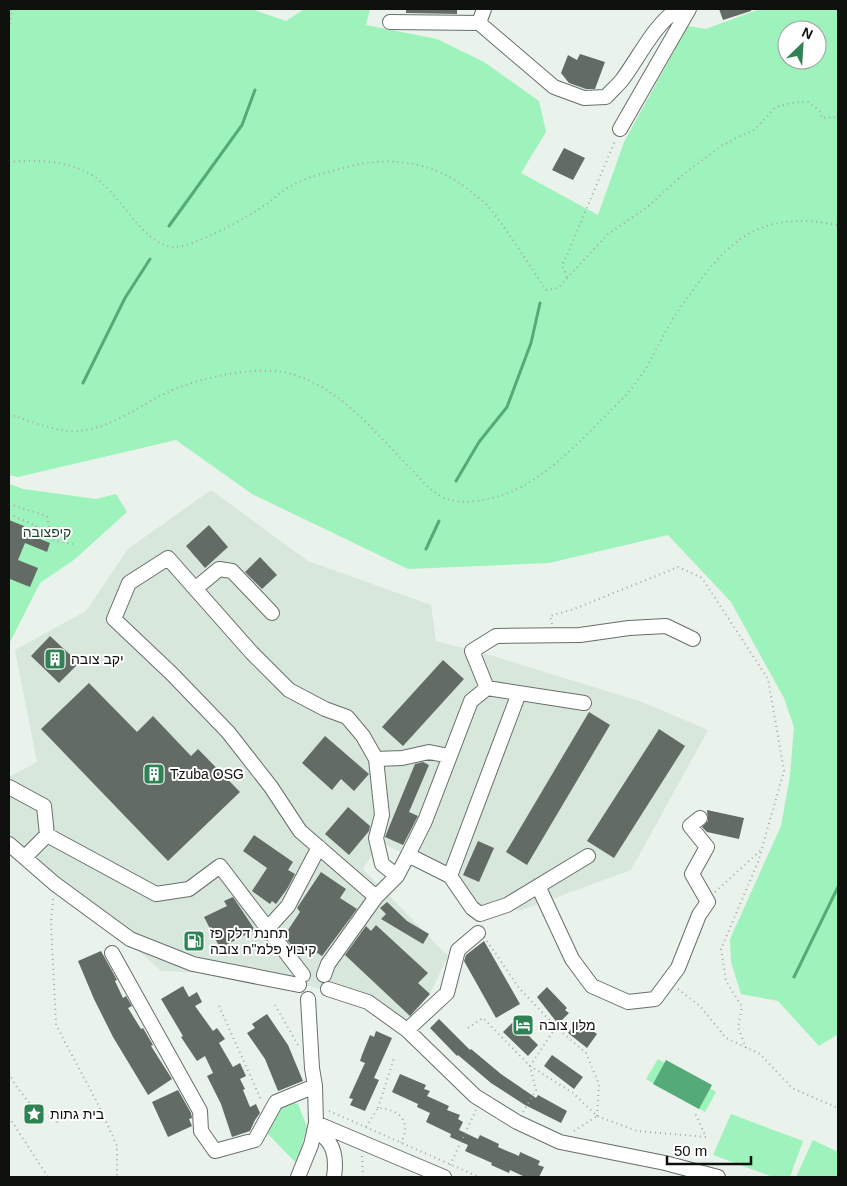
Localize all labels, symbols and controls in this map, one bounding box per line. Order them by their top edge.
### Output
north arrow [777,20,827,70]
text: N [800,24,815,43]
park label: קיפצובה [23,524,71,540]
building icon: יקב צובה [43,647,67,671]
place label: יקב צובה [71,651,124,667]
building icon: Tzuba OSG [142,762,166,786]
place label: Tzuba OSG [170,766,244,782]
place label: תחנת דלק פז קיבוץ פלמ"ח צובה [210,925,316,957]
fuel station icon: תחנת דלק פז קיבוץ פלמ"ח צובה [182,929,206,953]
hotel icon: מלון צובה [511,1013,535,1037]
place label: מלון צובה [539,1017,596,1033]
place icon: בית גתות [22,1102,46,1126]
place label: בית גתות [50,1106,104,1122]
scale bar [667,1134,751,1166]
text: 50 m [674,1142,707,1159]

